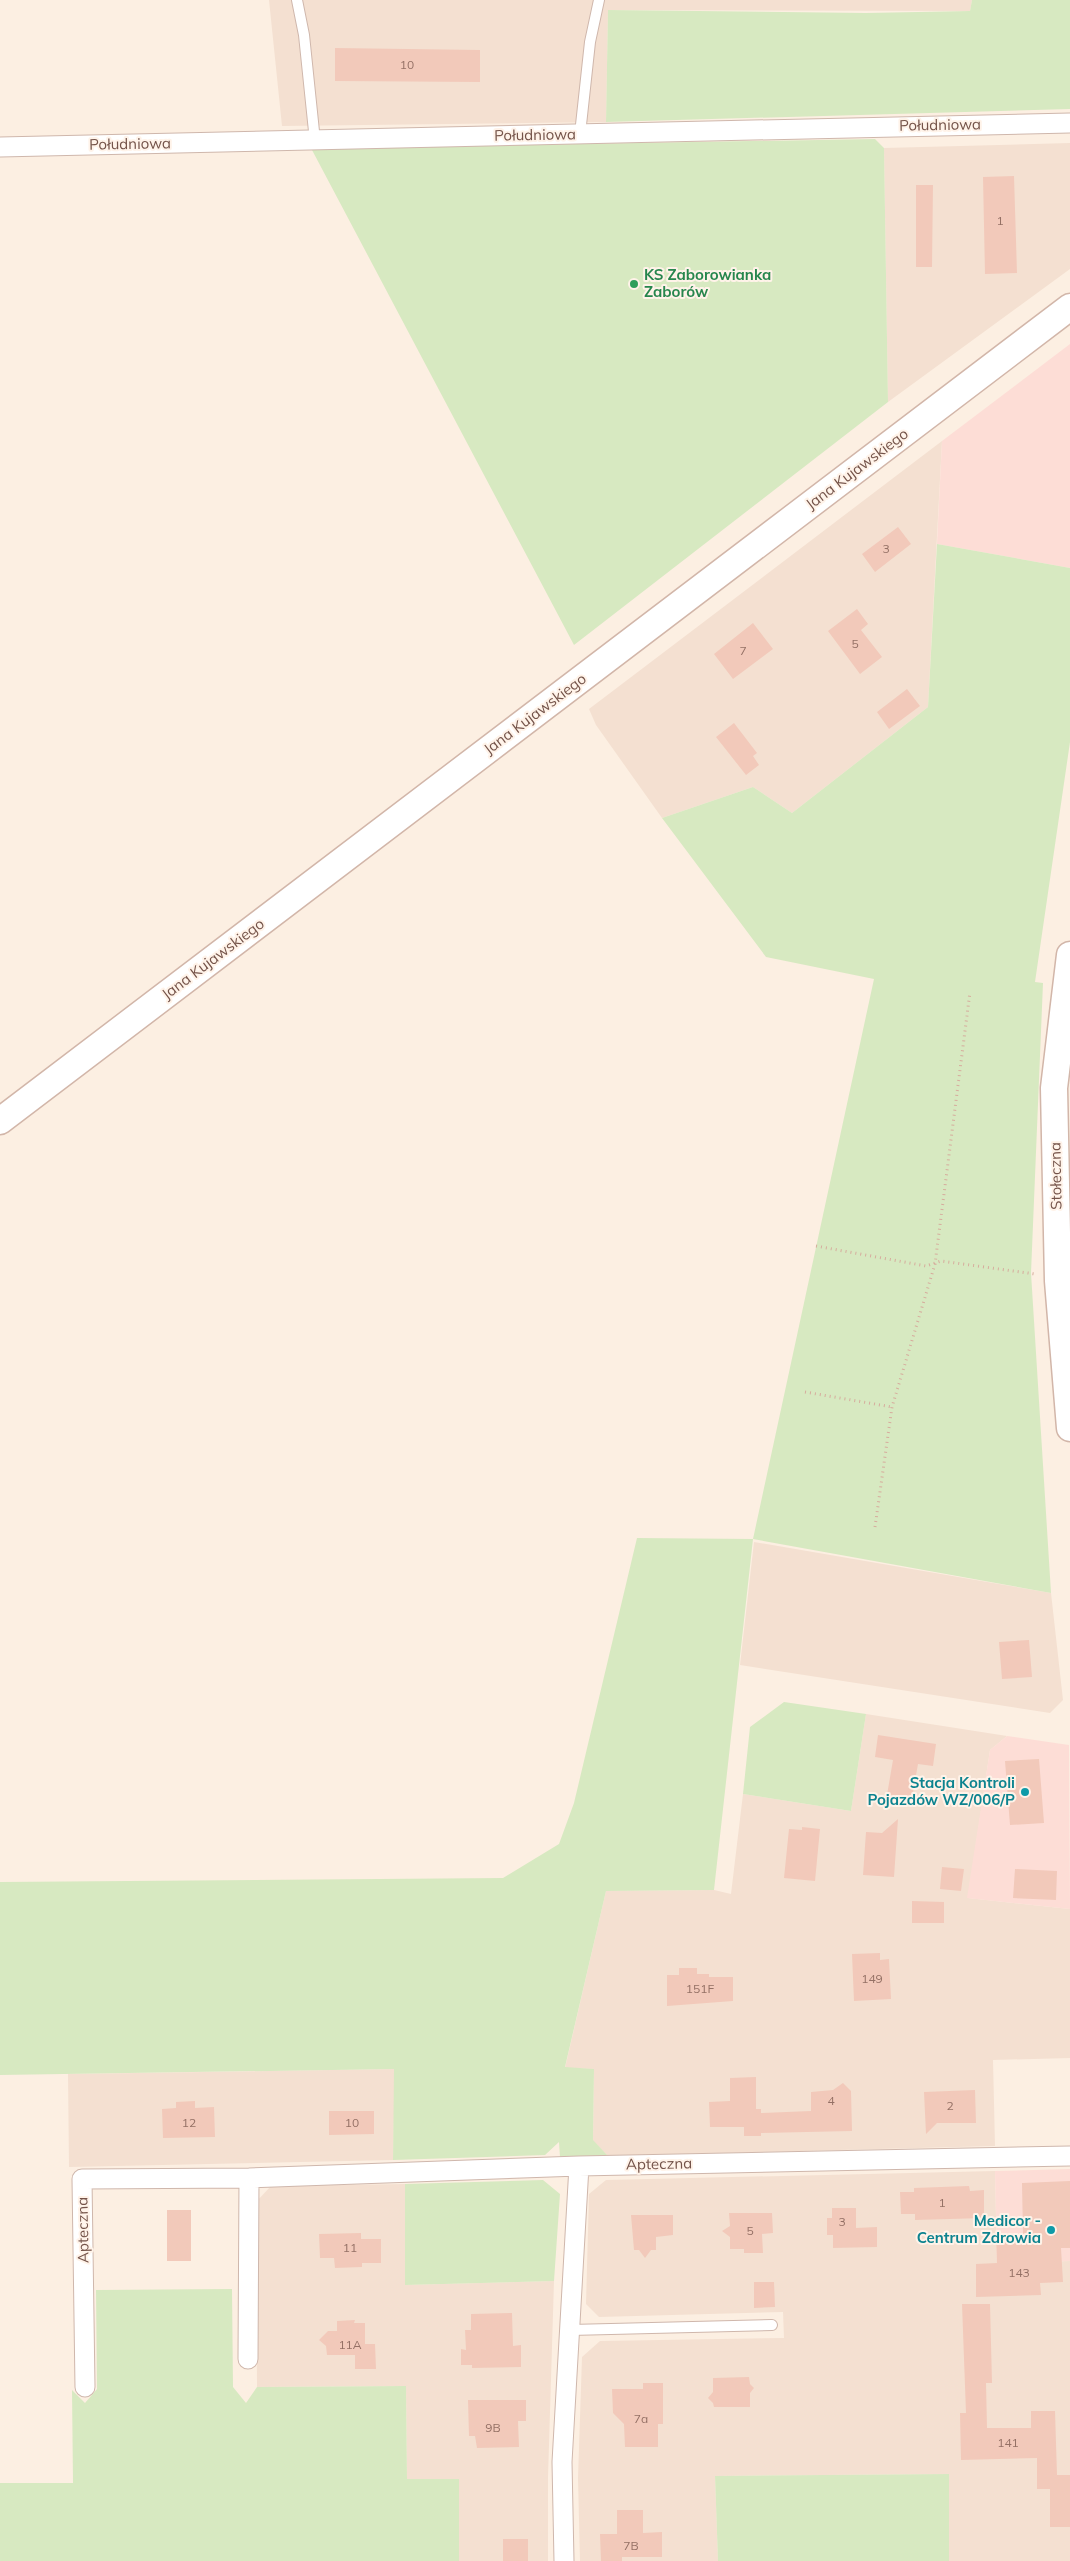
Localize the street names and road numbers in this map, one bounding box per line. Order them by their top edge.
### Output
street label: Południowa [899,114,981,135]
street label: Południowa [494,124,576,145]
street label: Południowa [89,133,171,154]
street label: Jana Kujawskiego [802,424,912,513]
street label: Jana Kujawskiego [480,669,590,758]
street label: Jana Kujawskiego [158,914,268,1003]
street label: Stołeczna [1045,1142,1066,1210]
street label: Apteczna [626,2153,692,2174]
street label: Apteczna [72,2197,93,2263]

